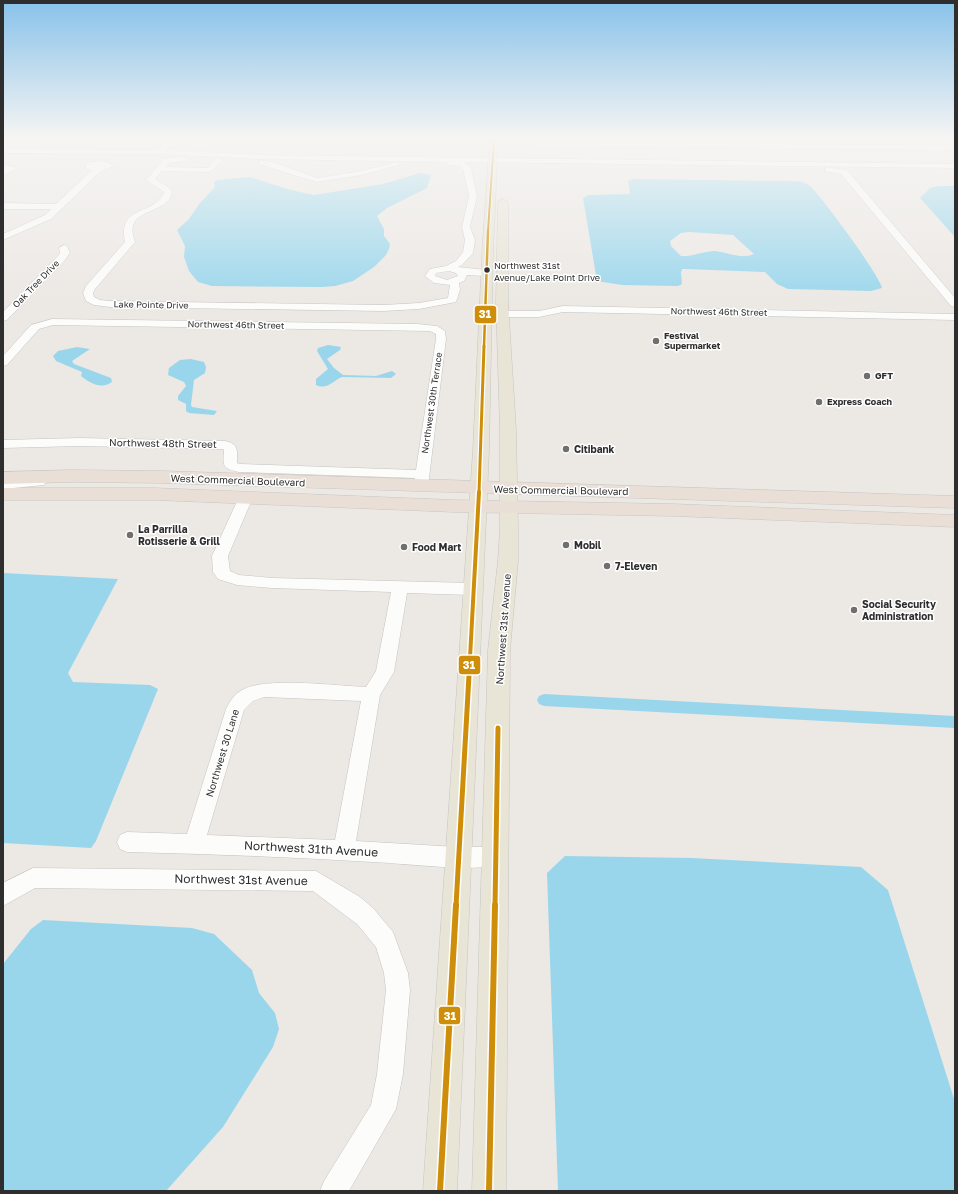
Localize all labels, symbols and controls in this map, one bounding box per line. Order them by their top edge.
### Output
street label: Oak Tree Drive [10,257,61,310]
place label: Northwest 31st Avenue/Lake Point Drive [494,260,600,283]
marker: Northwest 31st Avenue/Lake Point Drive [482,265,492,275]
street label: Lake Pointe Drive [113,298,189,311]
line badge: 31 [474,305,497,324]
street label: Northwest 46th Street [670,305,768,318]
text: 31 [479,307,492,320]
street label: Northwest 46th Street [187,318,285,331]
place label: Festival Supermarket [664,330,721,351]
marker: Festival Supermarket [651,336,661,346]
street label: Northwest 30th Terrace [419,351,444,454]
place label: GFT [875,370,893,381]
marker: GFT [862,371,872,381]
place label: Express Coach [827,396,893,407]
marker: Express Coach [814,397,824,407]
street label: Northwest 48th Street [109,436,217,450]
place label: Citibank [574,443,615,455]
marker: Citibank [561,444,571,454]
street label: West Commercial Boulevard [170,472,306,488]
street label: West Commercial Boulevard [494,483,628,497]
place label: La Parrilla Rotisserie & Grill [138,523,221,547]
marker: La Parrilla Rotisserie & Grill [125,530,135,540]
place label: Mobil [574,539,602,551]
marker: Mobil [561,540,571,550]
place label: Food Mart [412,541,461,553]
marker: Food Mart [399,542,409,552]
place label: 7-Eleven [615,560,657,572]
marker: 7-Eleven [602,561,612,571]
street label: Northwest 31st Avenue [493,573,513,685]
place label: Social Security Administration [862,598,936,622]
marker: Social Security Administration [849,605,859,615]
line badge: 31 [458,655,481,675]
text: 31 [463,658,476,671]
street label: Northwest 30 Lane [203,707,241,798]
street label: Northwest 31th Avenue [244,837,379,860]
street label: Northwest 31st Avenue [174,871,308,888]
line badge: 31 [438,1006,461,1025]
text: 31 [444,1009,457,1022]

